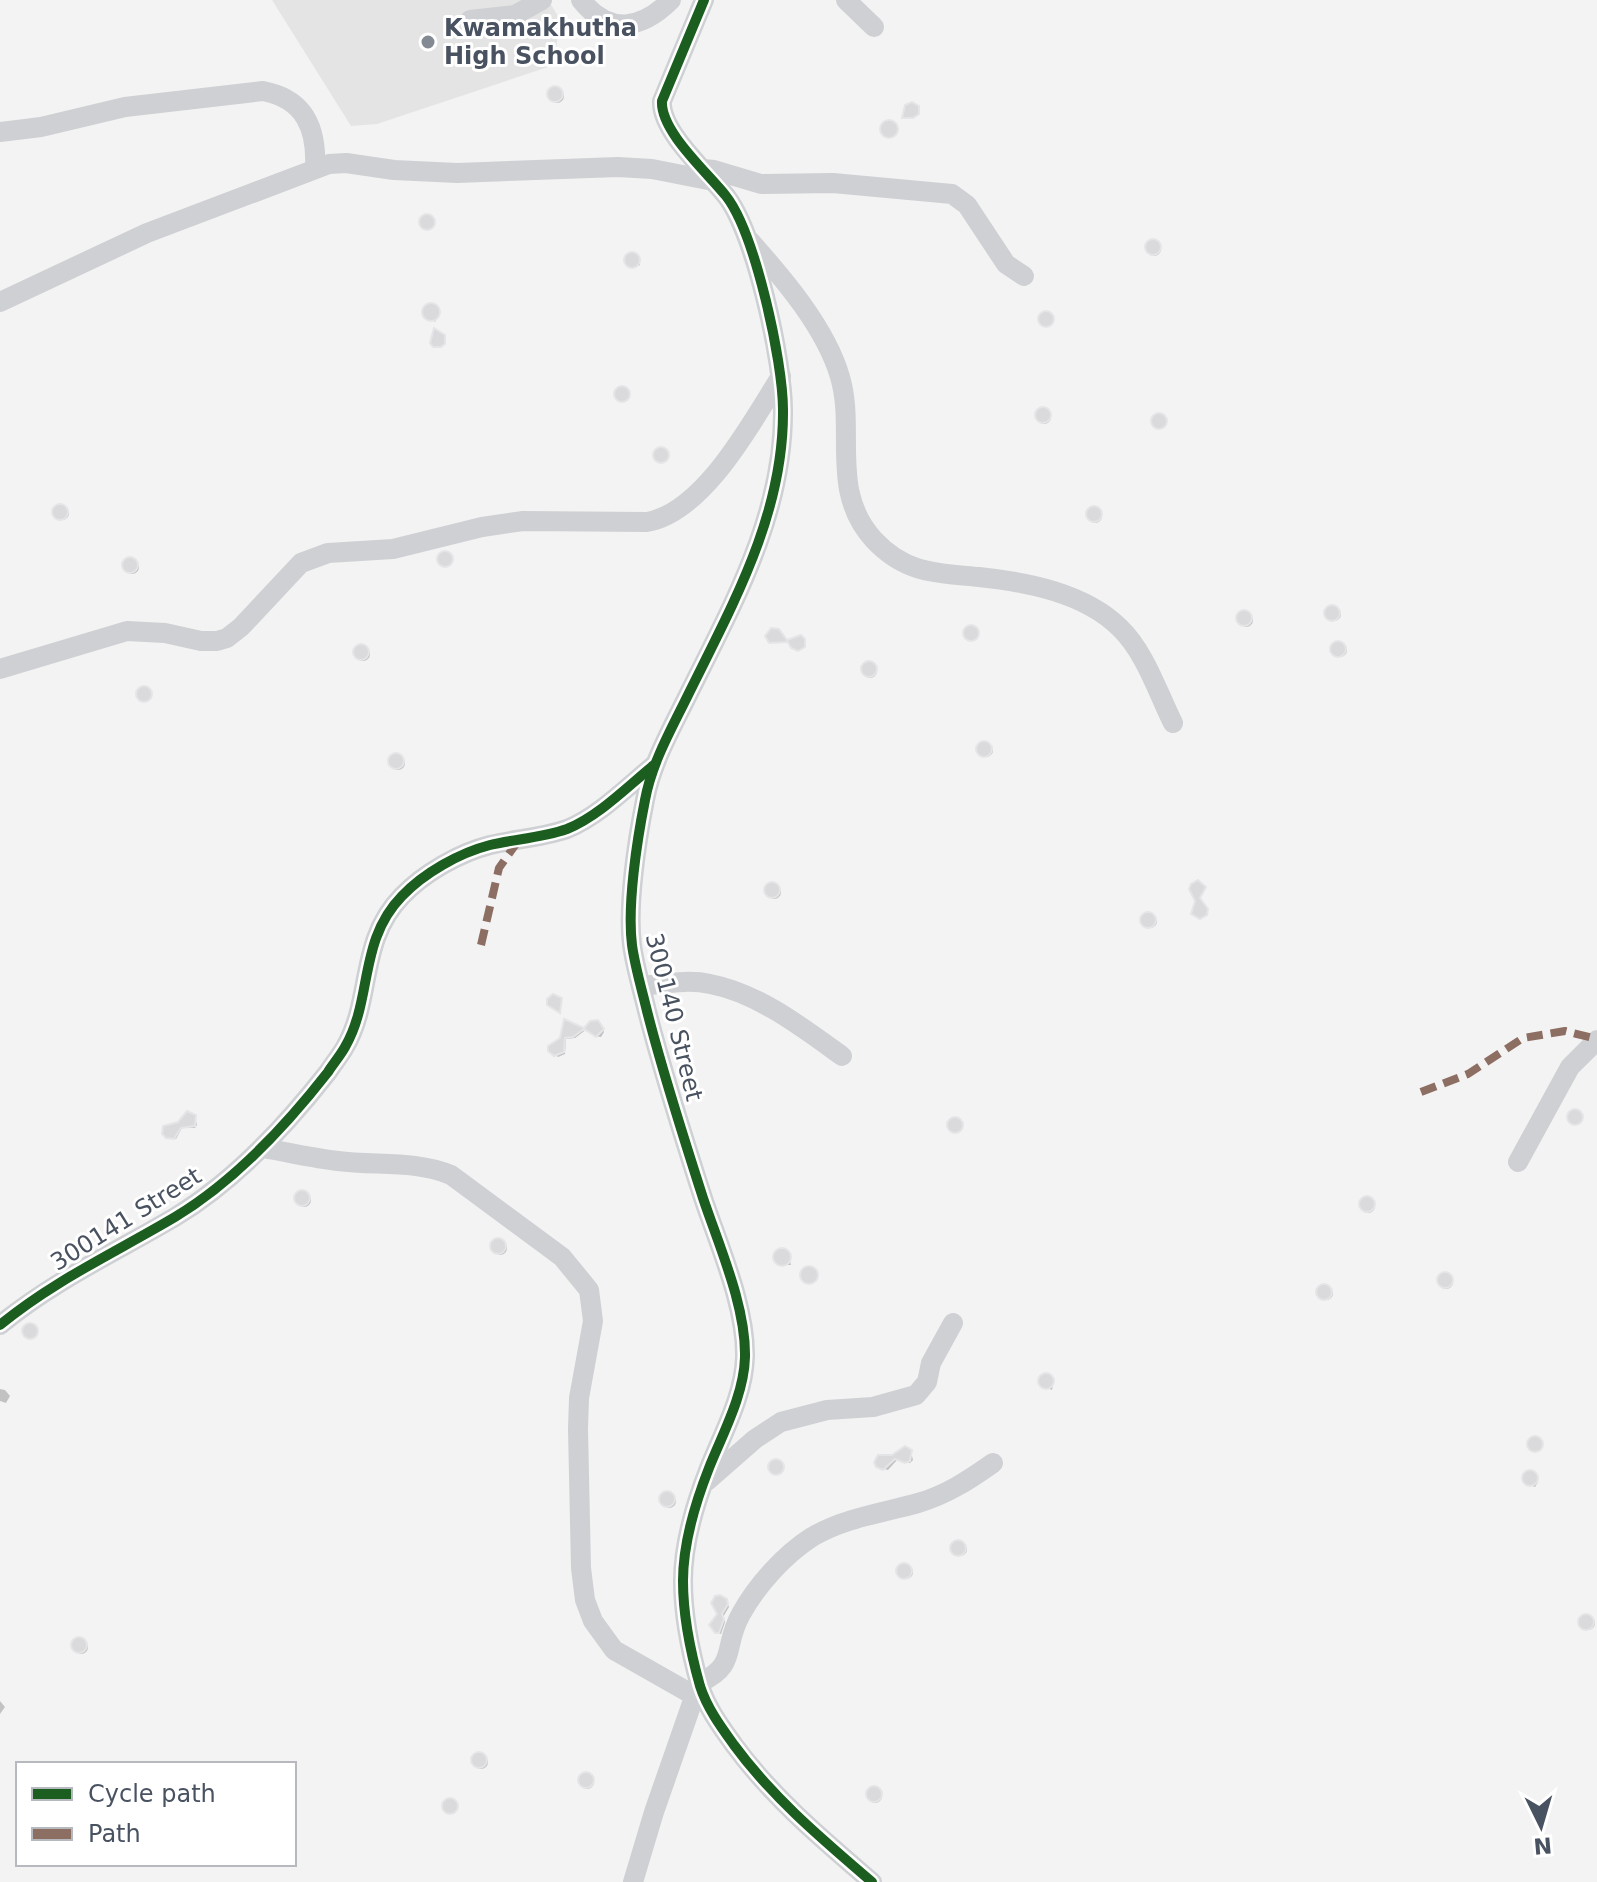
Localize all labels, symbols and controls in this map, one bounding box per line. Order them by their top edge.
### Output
place label: Kwamakhutha High School [444,14,637,70]
marker: Kwamakhutha High School [419,33,437,51]
street label: 300140 Street [640,930,708,1104]
street label: 300141 Street [46,1162,206,1276]
legend [16,1762,296,1866]
text: Cycle path [88,1780,216,1808]
north arrow [1501,1786,1581,1866]
text: Path [88,1820,141,1848]
text: N [1532,1832,1553,1859]

